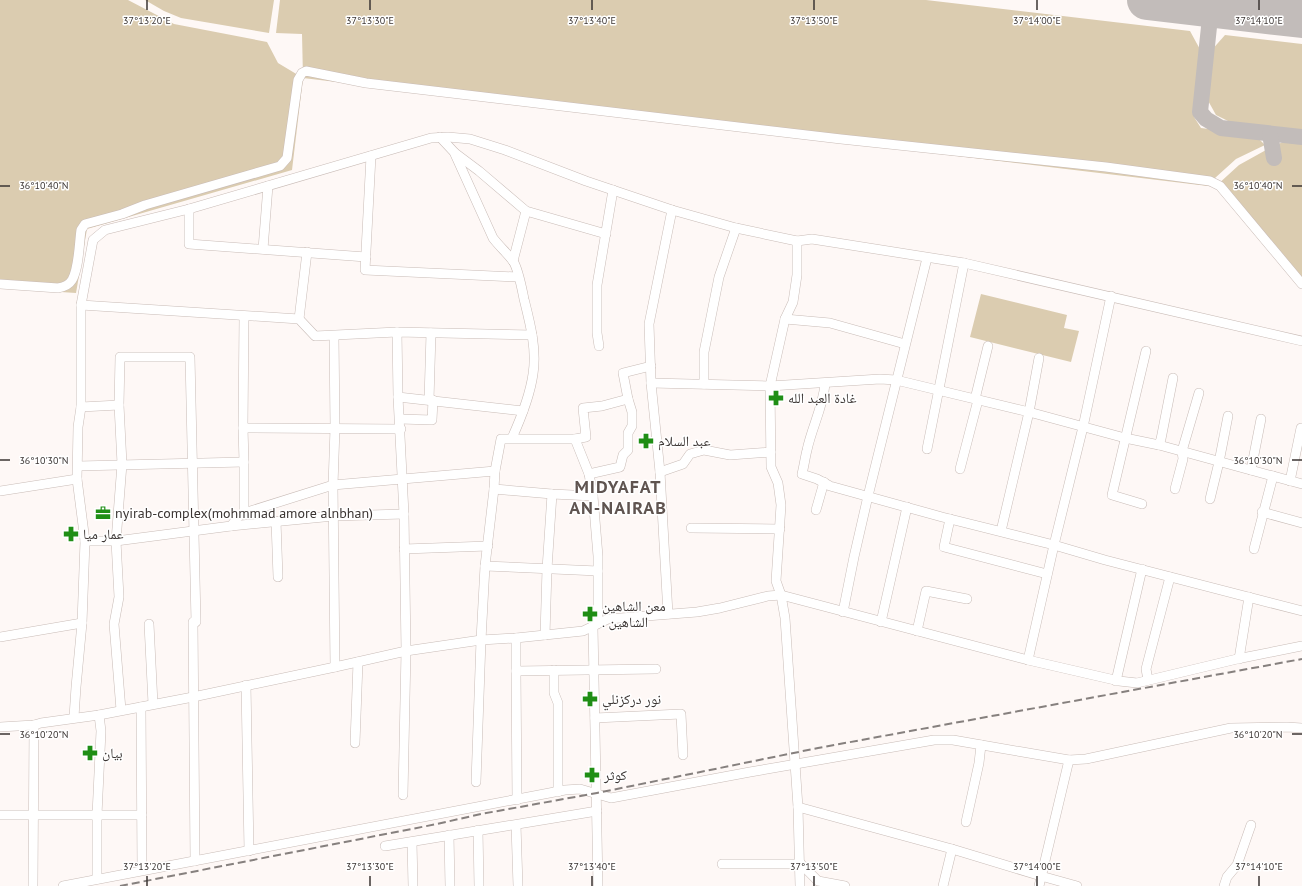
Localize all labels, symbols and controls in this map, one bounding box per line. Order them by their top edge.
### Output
text: 37°13'20"E [123,14,171,27]
text: 37°13'30"E [346,14,394,27]
text: 37°13'40"E [568,14,616,27]
text: 37°13'50"E [790,14,838,27]
text: 37°14'00"E [1013,14,1061,27]
text: 37°14'10"E [1235,14,1283,27]
text: 36°10'40"N [19,179,69,192]
text: 36°10'40"N [1233,179,1283,192]
pharmacy icon: غادة العبد الله [767,389,785,407]
place label: غادة العبد الله [788,389,856,407]
pharmacy icon: عبد السلام [637,432,655,450]
place label: عبد السلام [658,432,711,451]
text: 36°10'30"N [19,454,69,467]
text: 36°10'30"N [1233,454,1283,467]
district label: MIDYAFAT AN-NAIRAB [569,475,667,519]
office icon: nyirab-complex(mohmmad amore alnbhan) [94,504,112,522]
place label: nyirab-complex(mohmmad amore alnbhan) [115,504,373,522]
pharmacy icon: عمار ميا [62,525,80,543]
place label: عمار ميا [83,525,124,543]
place label: معن الشاهين . الشاهين [602,597,666,631]
pharmacy icon: معن الشاهين . الشاهين [581,605,599,623]
pharmacy icon: نور دركزنلي [581,690,599,708]
place label: نور دركزنلي [602,690,661,711]
text: 36°10'20"N [19,728,69,741]
text: 36°10'20"N [1233,728,1283,741]
pharmacy icon: بيان [81,744,99,762]
place label: بيان [102,744,123,762]
pharmacy icon: كوثر [583,766,601,784]
place label: كوثر [603,766,627,784]
text: 37°13'20"E [123,860,171,873]
text: 37°13'30"E [346,860,394,873]
text: 37°13'40"E [568,860,616,873]
text: 37°13'50"E [790,860,838,873]
text: 37°14'00"E [1013,860,1061,873]
text: 37°14'10"E [1235,860,1283,873]

